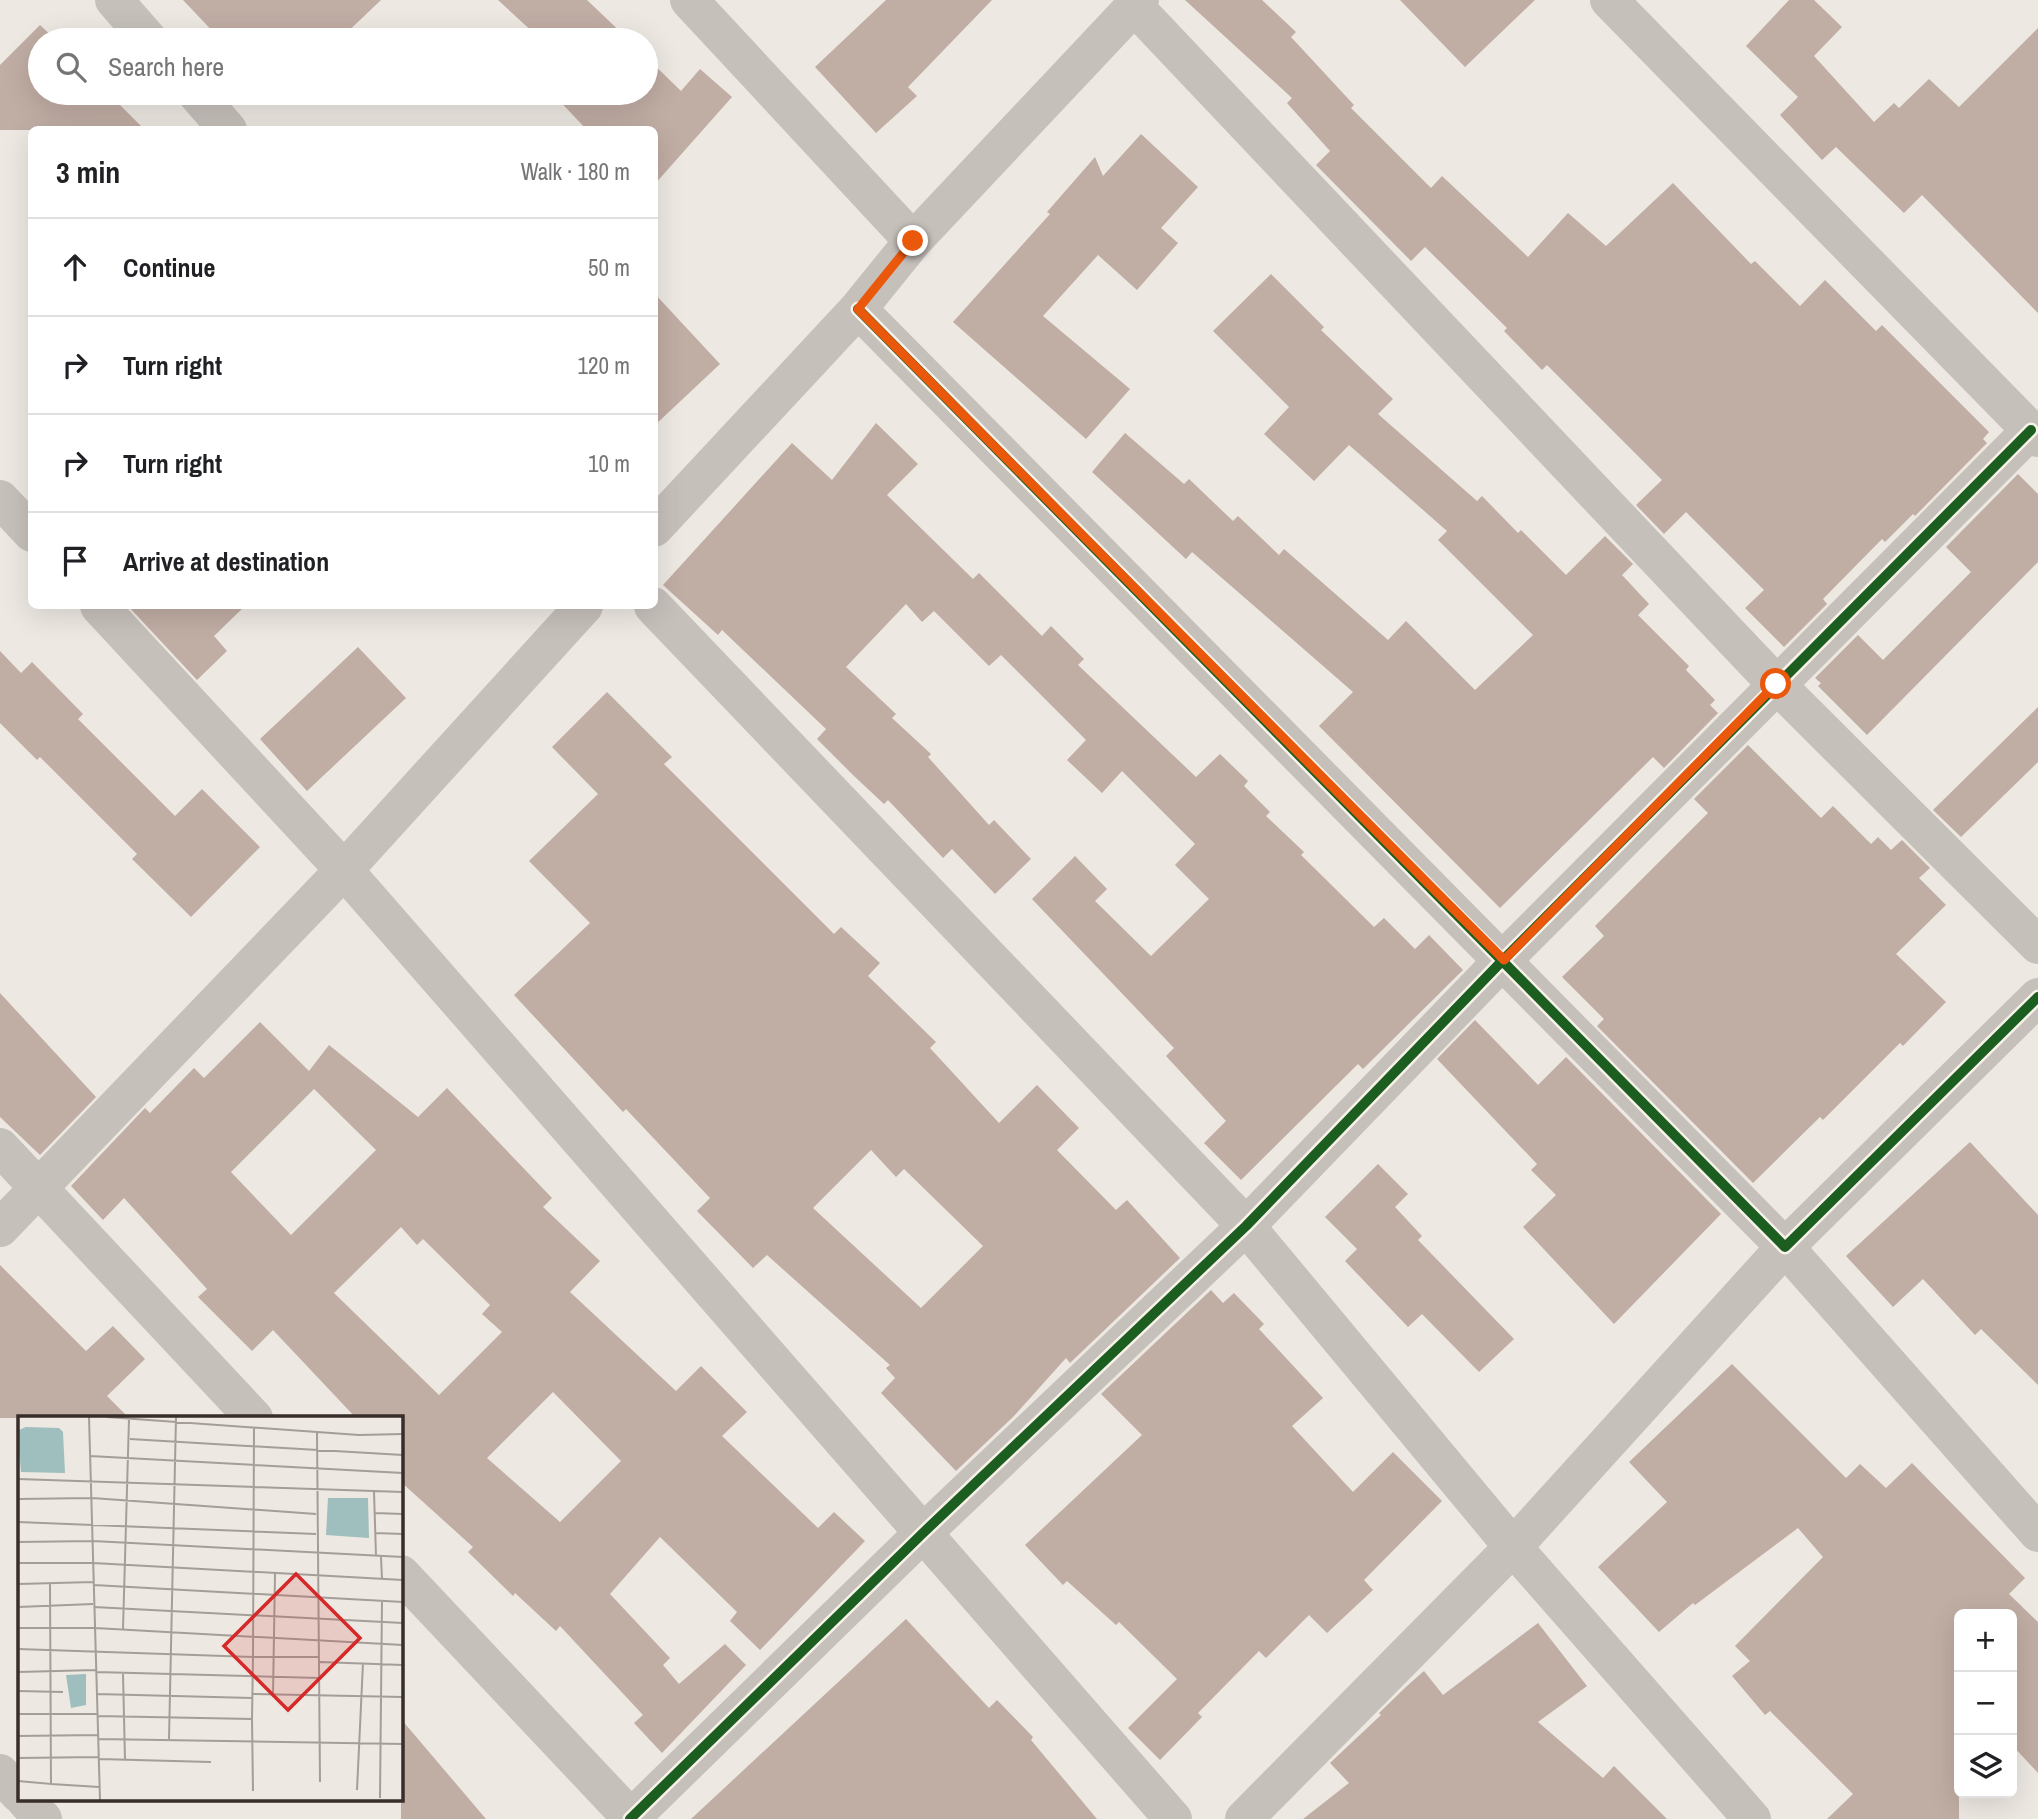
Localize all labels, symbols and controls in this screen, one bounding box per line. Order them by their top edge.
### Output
search box [28,28,658,105]
icon: search [52,48,90,86]
text: Search here [108,49,224,84]
text: 3 min [56,152,120,192]
text: Walk · 180 m [521,156,630,187]
route end [897,225,928,256]
icon: ahead [56,248,94,286]
text: Continue [123,250,215,285]
text: 50 m [588,252,630,283]
icon: right [56,346,94,384]
text: Turn right [123,348,222,383]
text: 120 m [578,350,630,381]
icon: right [56,444,94,482]
text: Turn right [123,446,222,481]
text: 10 m [588,448,630,479]
icon: arrive [56,542,94,580]
text: Arrive at destination [123,544,329,579]
route start [1760,668,1791,699]
inset map [18,1416,402,1801]
map controls [1954,1609,2017,1798]
button: + [1954,1609,2017,1672]
button: − [1954,1672,2017,1735]
button: layers [1954,1735,2017,1798]

